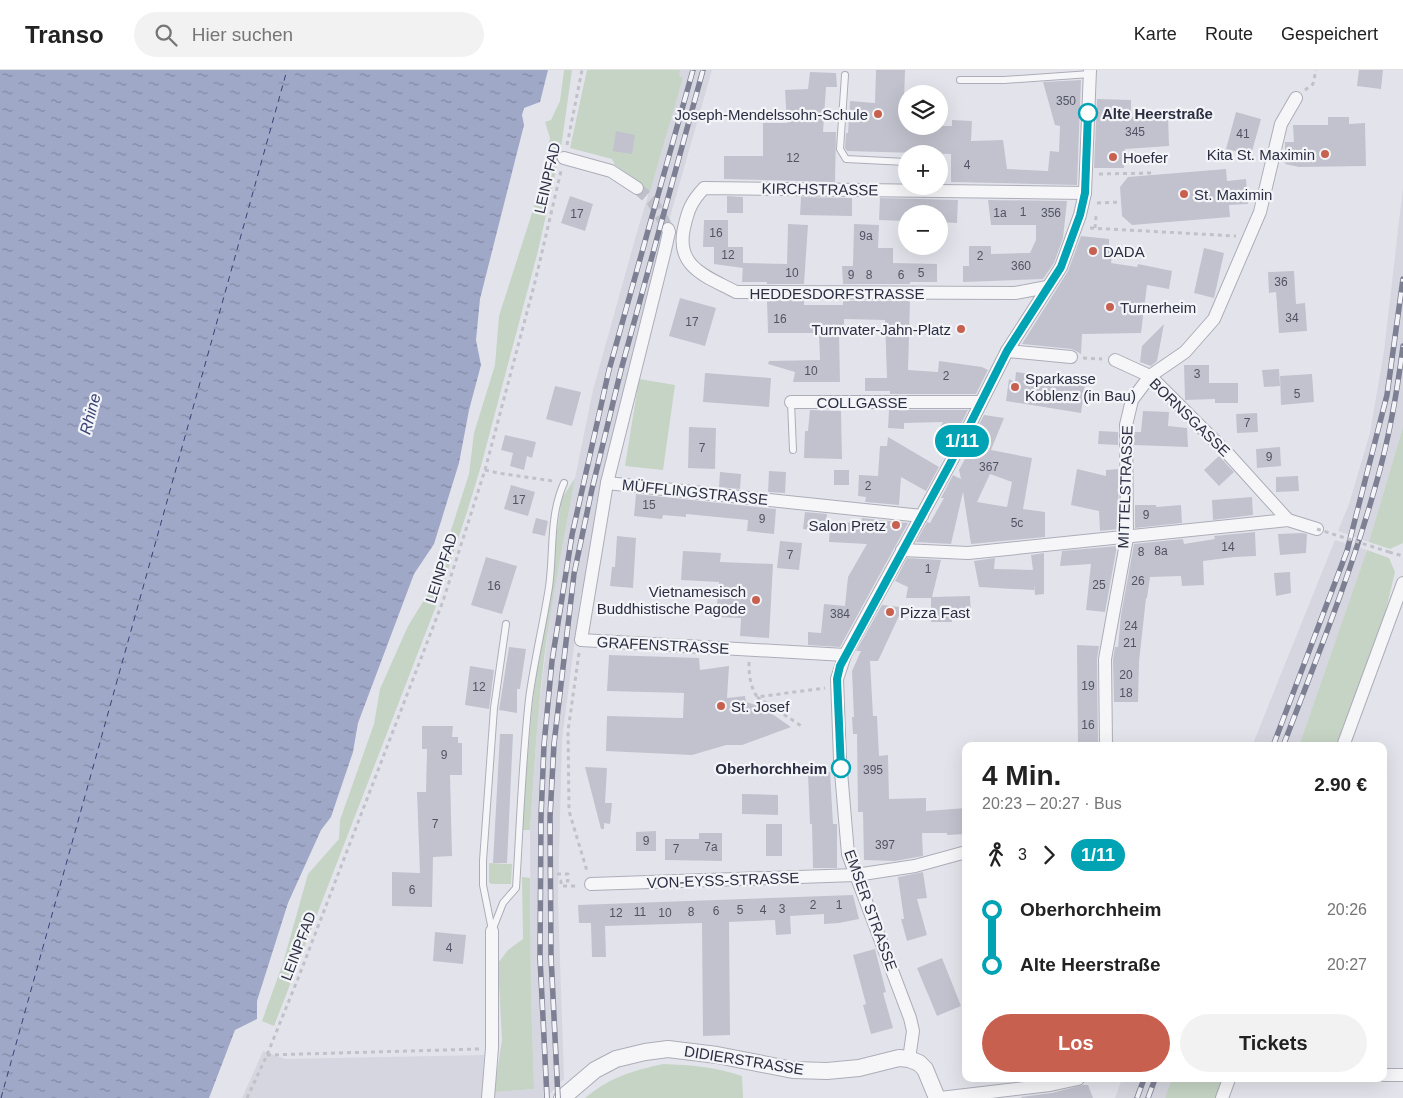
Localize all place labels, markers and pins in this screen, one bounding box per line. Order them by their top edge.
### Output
marker: Alte Heerstraße [1078,103,1098,123]
place label: Alte Heerstraße [1102,105,1213,122]
place label: Joseph-Mendelssohn-Schule [675,106,868,123]
marker: Joseph-Mendelssohn-Schule [872,108,884,120]
place label: Kita St. Maximin [1207,146,1315,163]
marker: Kita St. Maximin [1319,148,1331,160]
place label: Hoefer [1123,149,1168,166]
marker: Hoefer [1107,151,1119,163]
place label: St. Maximin [1194,186,1272,203]
marker: St. Maximin [1178,188,1190,200]
place label: DADA [1103,243,1145,260]
marker: DADA [1087,245,1099,257]
place label: Turnerheim [1120,299,1196,316]
marker: Turnerheim [1104,301,1116,313]
place label: Turnvater-Jahn-Platz [812,321,951,338]
marker: Turnvater-Jahn-Platz [955,323,967,335]
place label: Sparkasse Koblenz (in Bau) [1025,370,1136,404]
marker: Sparkasse Koblenz (in Bau) [1009,381,1021,393]
place label: Salon Pretz [808,517,886,534]
marker: Salon Pretz [890,519,902,531]
place label: Vietnamesisch Buddhistische Pagode [597,583,746,617]
marker: Vietnamesisch Buddhistische Pagode [750,594,762,606]
place label: Pizza Fast [900,604,971,621]
marker: Pizza Fast [884,606,896,618]
place label: St. Josef [731,698,790,715]
marker: St. Josef [715,700,727,712]
marker: Oberhorchheim [831,758,851,778]
place label: Oberhorchheim [715,760,827,777]

